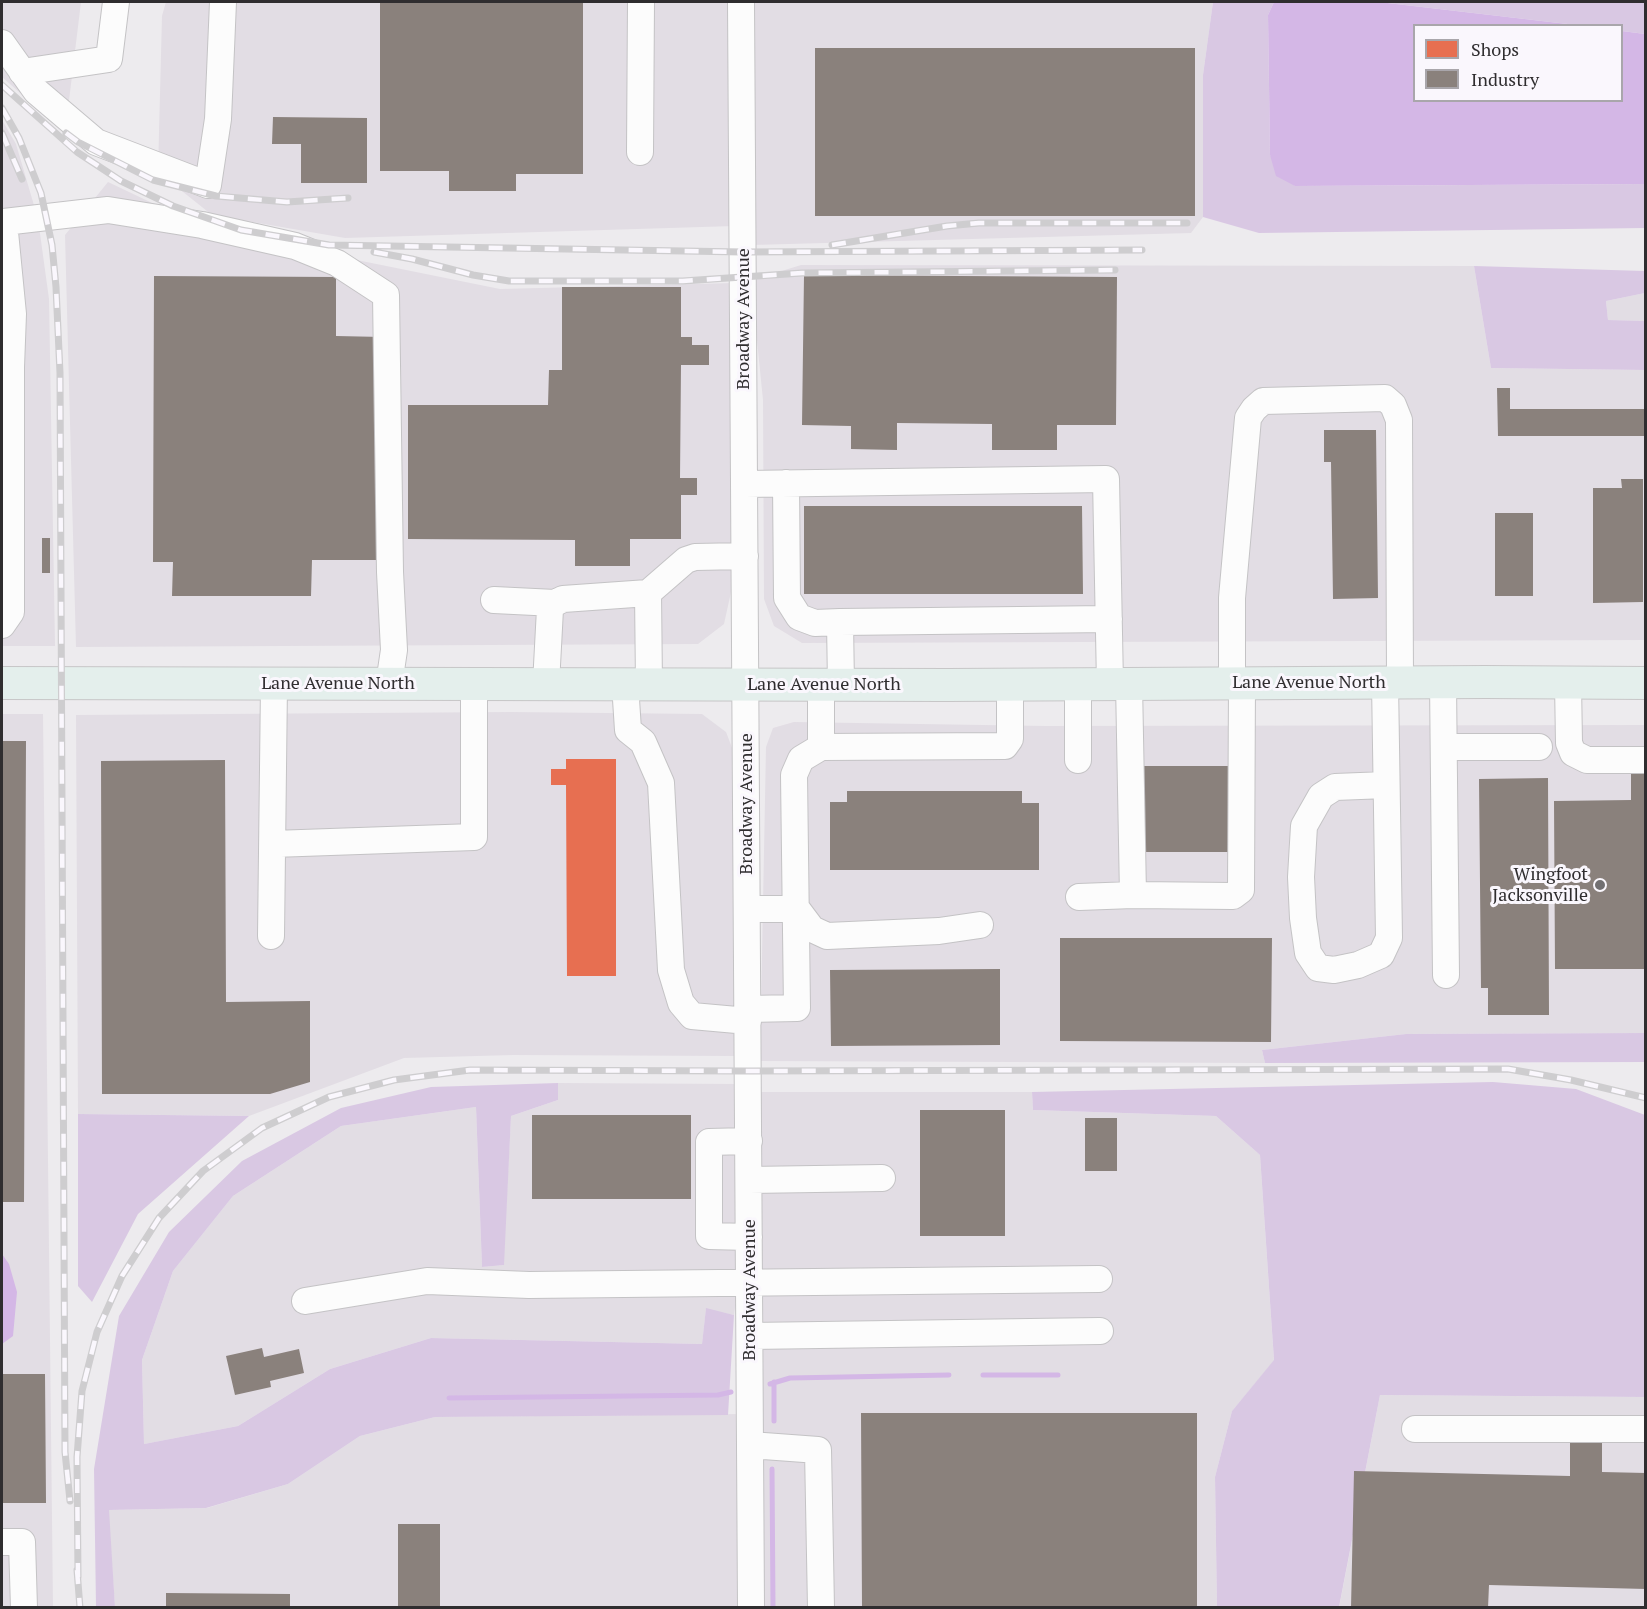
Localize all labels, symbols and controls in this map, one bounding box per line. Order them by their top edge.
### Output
legend [1413,24,1623,102]
text: Shops [1471,37,1519,61]
text: Industry [1471,67,1539,91]
street label: Broadway Avenue [733,248,755,390]
street label: Lane Avenue North [1232,672,1386,694]
street label: Lane Avenue North [261,673,415,695]
street label: Lane Avenue North [747,674,901,696]
street label: Broadway Avenue [736,733,758,875]
place label: Wingfoot Jacksonville [1492,864,1588,906]
marker: Wingfoot Jacksonville [1593,878,1607,892]
street label: Broadway Avenue [739,1219,761,1361]

